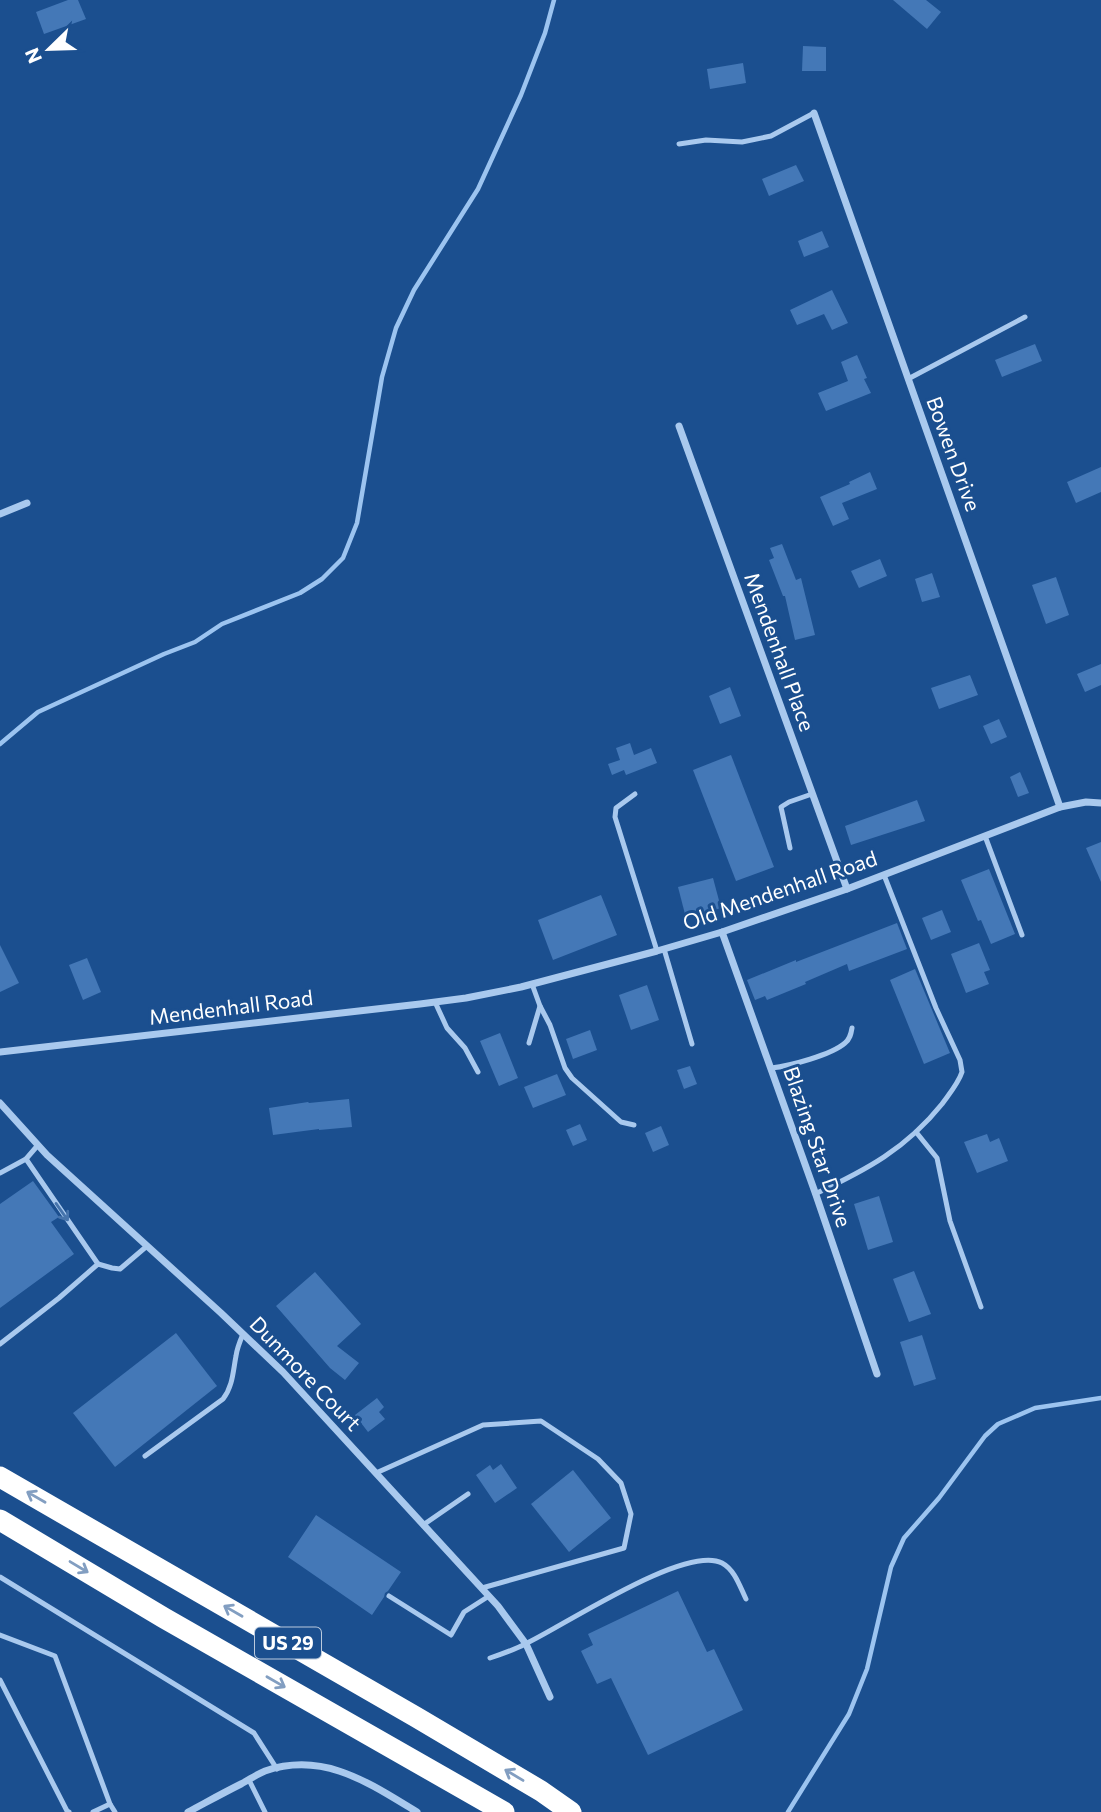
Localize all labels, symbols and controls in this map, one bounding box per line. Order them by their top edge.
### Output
north arrow [14,14,84,84]
text: N [20,45,46,67]
street label: Bowen Drive [922,393,987,514]
street label: Mendenhall Place [740,569,821,734]
street label: Old Mendenhall Road [679,845,880,935]
street label: Mendenhall Road [147,984,314,1029]
street label: Blazing Star Drive [779,1063,858,1230]
one-way arrow [55,1202,69,1221]
street label: Dunmore Court [245,1311,367,1435]
one-way arrow [26,1490,46,1504]
one-way arrow [69,1561,89,1575]
one-way arrow [223,1604,243,1618]
road number: US 29 [255,1628,321,1658]
one-way arrow [265,1676,286,1689]
one-way arrow [504,1768,524,1782]

